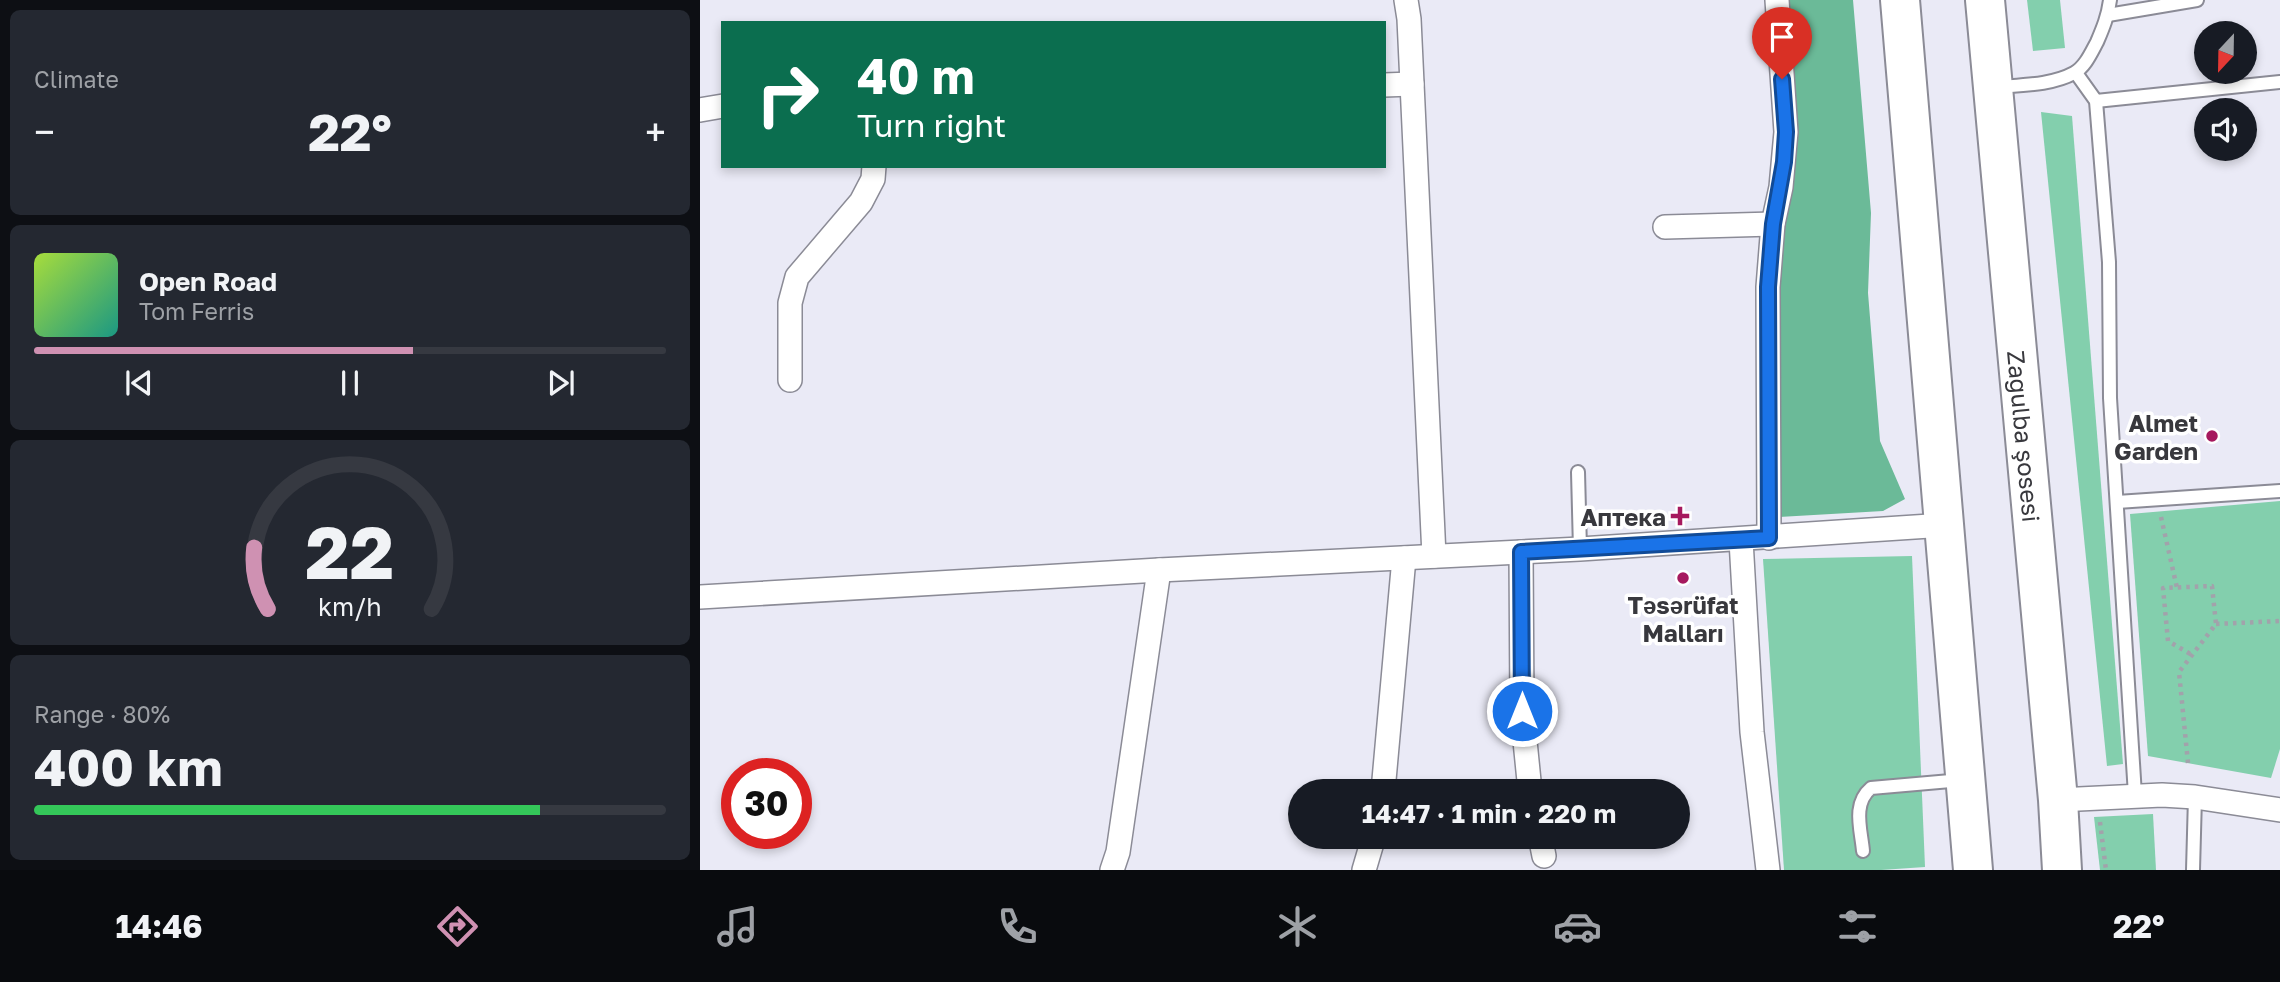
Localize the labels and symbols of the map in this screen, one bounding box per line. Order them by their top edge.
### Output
pin [1752,7,1812,79]
north arrow [2194,21,2258,84]
street label: Zağulba şosesi [2003,349,2047,523]
place label: Almet Garden [2114,408,2198,465]
marker: Almet Garden [2204,428,2220,444]
place label: Аптека [1581,502,1666,531]
marker: Аптека [1672,508,1688,524]
marker: Təsərüfat Malları [1675,570,1691,586]
place label: Təsərüfat Malları [1627,590,1739,647]
position arrow [1485,674,1559,748]
speed limit sign: 30 [721,758,812,849]

